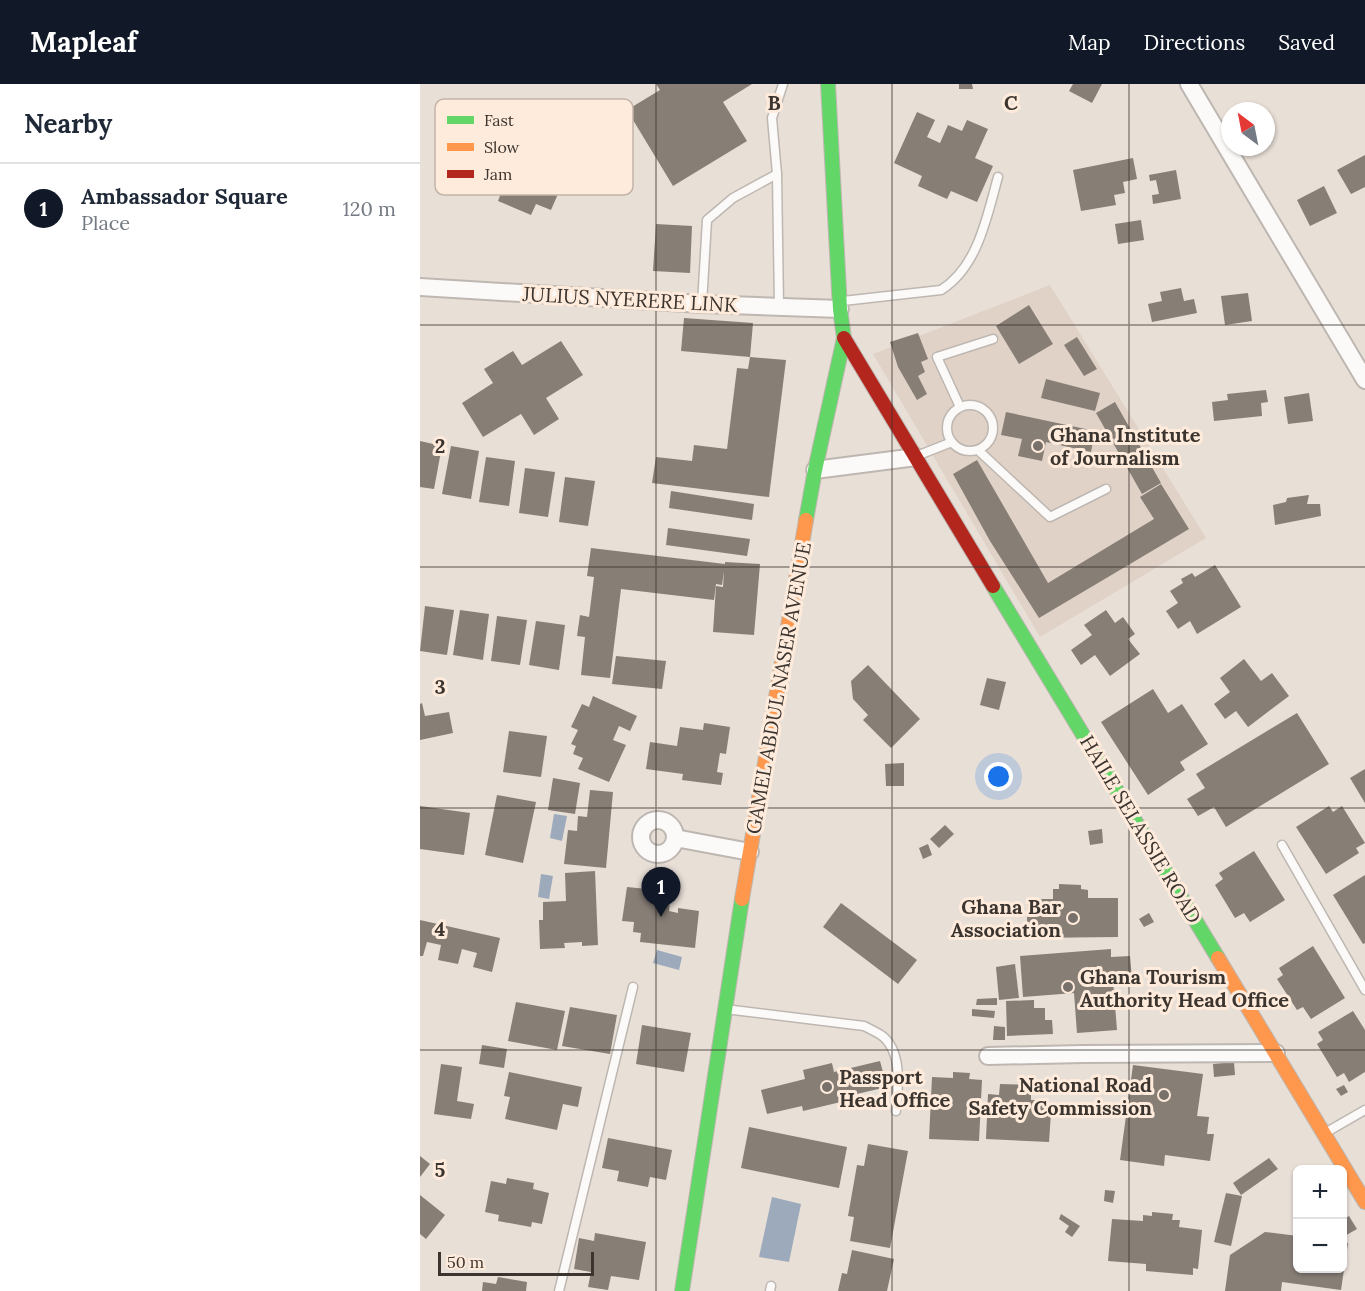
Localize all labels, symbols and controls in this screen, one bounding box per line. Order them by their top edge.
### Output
text: Mapleaf [30,24,137,60]
text: Map [1068,29,1111,56]
text: Directions [1144,29,1245,56]
text: Saved [1278,29,1335,56]
text: B [767,90,781,115]
text: C [1004,90,1018,115]
legend [435,99,633,195]
north arrow [1221,102,1275,156]
text: Nearby [24,107,112,140]
text: Fast [484,110,515,130]
text: Slow [484,137,520,157]
text: Jam [483,164,512,184]
text: Ambassador Square [81,182,288,210]
text: 1 [39,196,48,221]
text: 120 m [342,196,396,221]
text: Place [81,210,130,235]
street label: JULIUS NYERERE LINK [521,281,738,317]
place label: Ghana Institute of Journalism [1050,422,1201,470]
text: 2 [435,433,445,458]
marker: Ghana Institute of Journalism [1031,439,1045,453]
street label: GAMEL ABDUL NASER AVENUE [740,540,816,836]
text: 3 [434,674,446,699]
street label: HAILE SELASSIE ROAD [1075,730,1207,928]
your location [984,762,1013,791]
pin: 1 [642,868,680,917]
place label: Ghana Bar Association [951,894,1061,942]
marker: Ghana Bar Association [1066,911,1080,925]
text: 4 [435,916,446,941]
place label: Ghana Tourism Authority Head Office [1080,964,1289,1012]
marker: Ghana Tourism Authority Head Office [1061,980,1075,994]
place label: Passport Head Office [839,1064,950,1112]
place label: National Road Safety Commission [969,1072,1152,1120]
marker: Passport Head Office [820,1080,834,1094]
marker: National Road Safety Commission [1157,1088,1171,1102]
text: 5 [435,1157,446,1182]
map controls [1293,1165,1347,1273]
button: + [1293,1165,1347,1219]
button: − [1293,1219,1347,1273]
scale bar [438,1249,594,1276]
text: 50 m [447,1252,484,1272]

